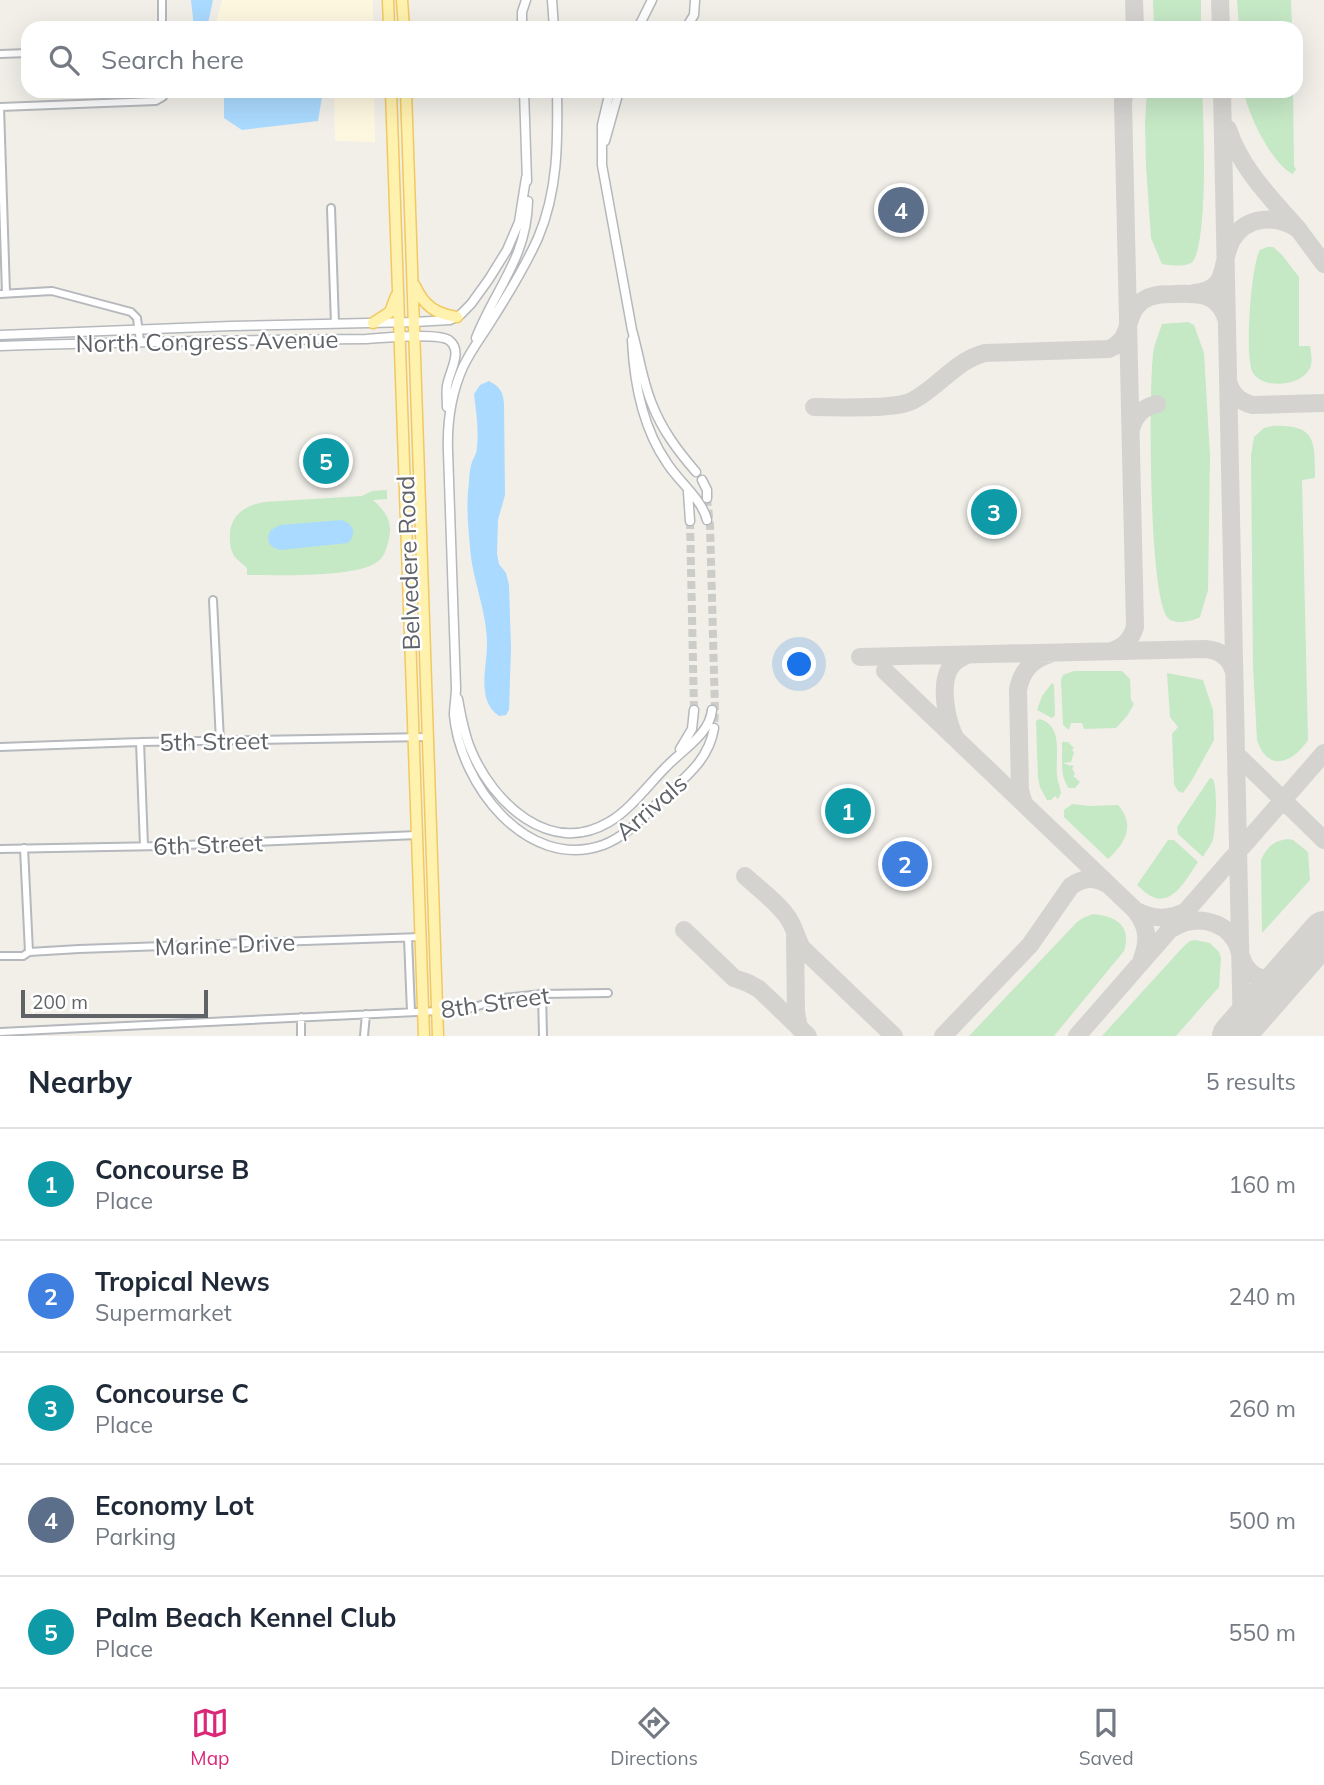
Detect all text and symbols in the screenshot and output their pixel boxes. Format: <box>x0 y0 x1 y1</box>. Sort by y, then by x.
search box <box>21 21 1303 98</box>
icon: search <box>45 41 83 79</box>
text: Search here <box>101 43 244 76</box>
pin: 4 <box>878 184 924 236</box>
street label: North Congress Avenue <box>75 324 339 358</box>
pin: 5 <box>303 435 349 487</box>
street label: Belvedere Road <box>390 475 426 651</box>
pin: 3 <box>971 486 1017 538</box>
your location <box>782 647 816 681</box>
street label: 5th Street <box>159 725 269 757</box>
street label: Arrivals <box>609 768 693 846</box>
pin: 1 <box>825 785 871 837</box>
street label: 6th Street <box>153 827 263 861</box>
pin: 2 <box>882 838 928 890</box>
street label: Marine Drive <box>154 927 296 961</box>
street label: 8th Street <box>439 980 551 1024</box>
scale bar <box>21 987 208 1019</box>
text: 200 m <box>32 990 88 1014</box>
text: Nearby <box>28 1063 132 1101</box>
text: 5 results <box>1206 1067 1296 1096</box>
text: Concourse B <box>95 1153 249 1186</box>
text: 1 <box>44 1170 58 1199</box>
text: 160 m <box>1228 1170 1296 1199</box>
text: Place <box>95 1186 153 1215</box>
text: Tropical News <box>95 1265 270 1298</box>
text: 2 <box>44 1282 58 1311</box>
text: 240 m <box>1228 1282 1296 1311</box>
text: Supermarket <box>95 1298 232 1327</box>
text: Concourse C <box>95 1377 249 1410</box>
text: 3 <box>44 1394 58 1423</box>
text: 260 m <box>1228 1394 1296 1423</box>
text: Place <box>95 1410 153 1439</box>
text: Economy Lot <box>95 1489 254 1522</box>
text: 4 <box>44 1506 58 1535</box>
text: 500 m <box>1228 1506 1296 1535</box>
text: Parking <box>95 1522 176 1551</box>
text: Palm Beach Kennel Club <box>95 1601 396 1634</box>
text: 5 <box>44 1618 58 1647</box>
text: 550 m <box>1228 1618 1296 1647</box>
text: Place <box>95 1634 153 1663</box>
tab: Map <box>190 1704 229 1770</box>
tab: Directions <box>610 1704 698 1770</box>
tab: Saved <box>1079 1704 1134 1770</box>

